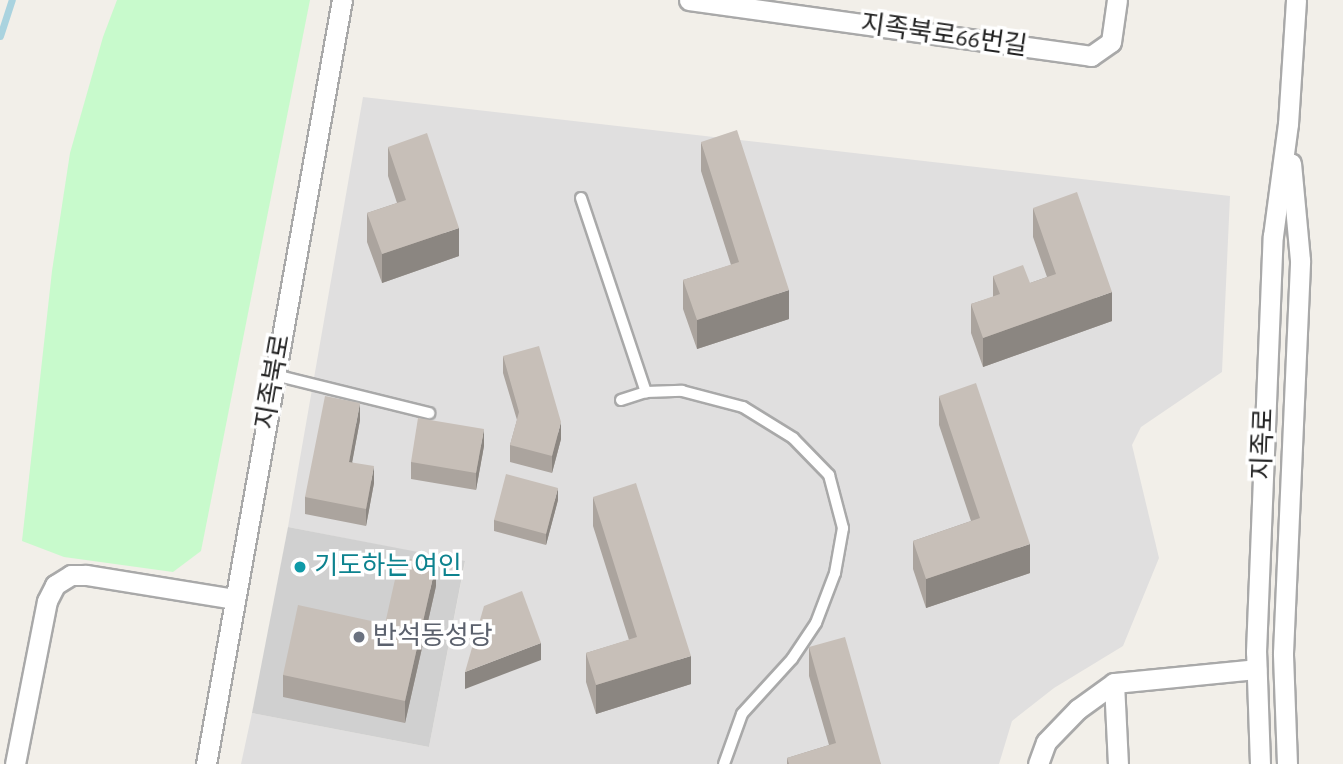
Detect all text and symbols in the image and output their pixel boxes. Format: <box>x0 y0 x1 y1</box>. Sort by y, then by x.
street label: 지족북로66번길 <box>859 9 1029 63</box>
street label: 지족북로 <box>250 332 298 432</box>
street label: 지족로 <box>1247 408 1281 480</box>
place label: 기도하는 여인 <box>314 551 462 583</box>
marker: 기도하는 여인 <box>292 559 308 575</box>
place label: 반석동성당 <box>373 621 493 653</box>
marker: 반석동성당 <box>351 629 367 645</box>

